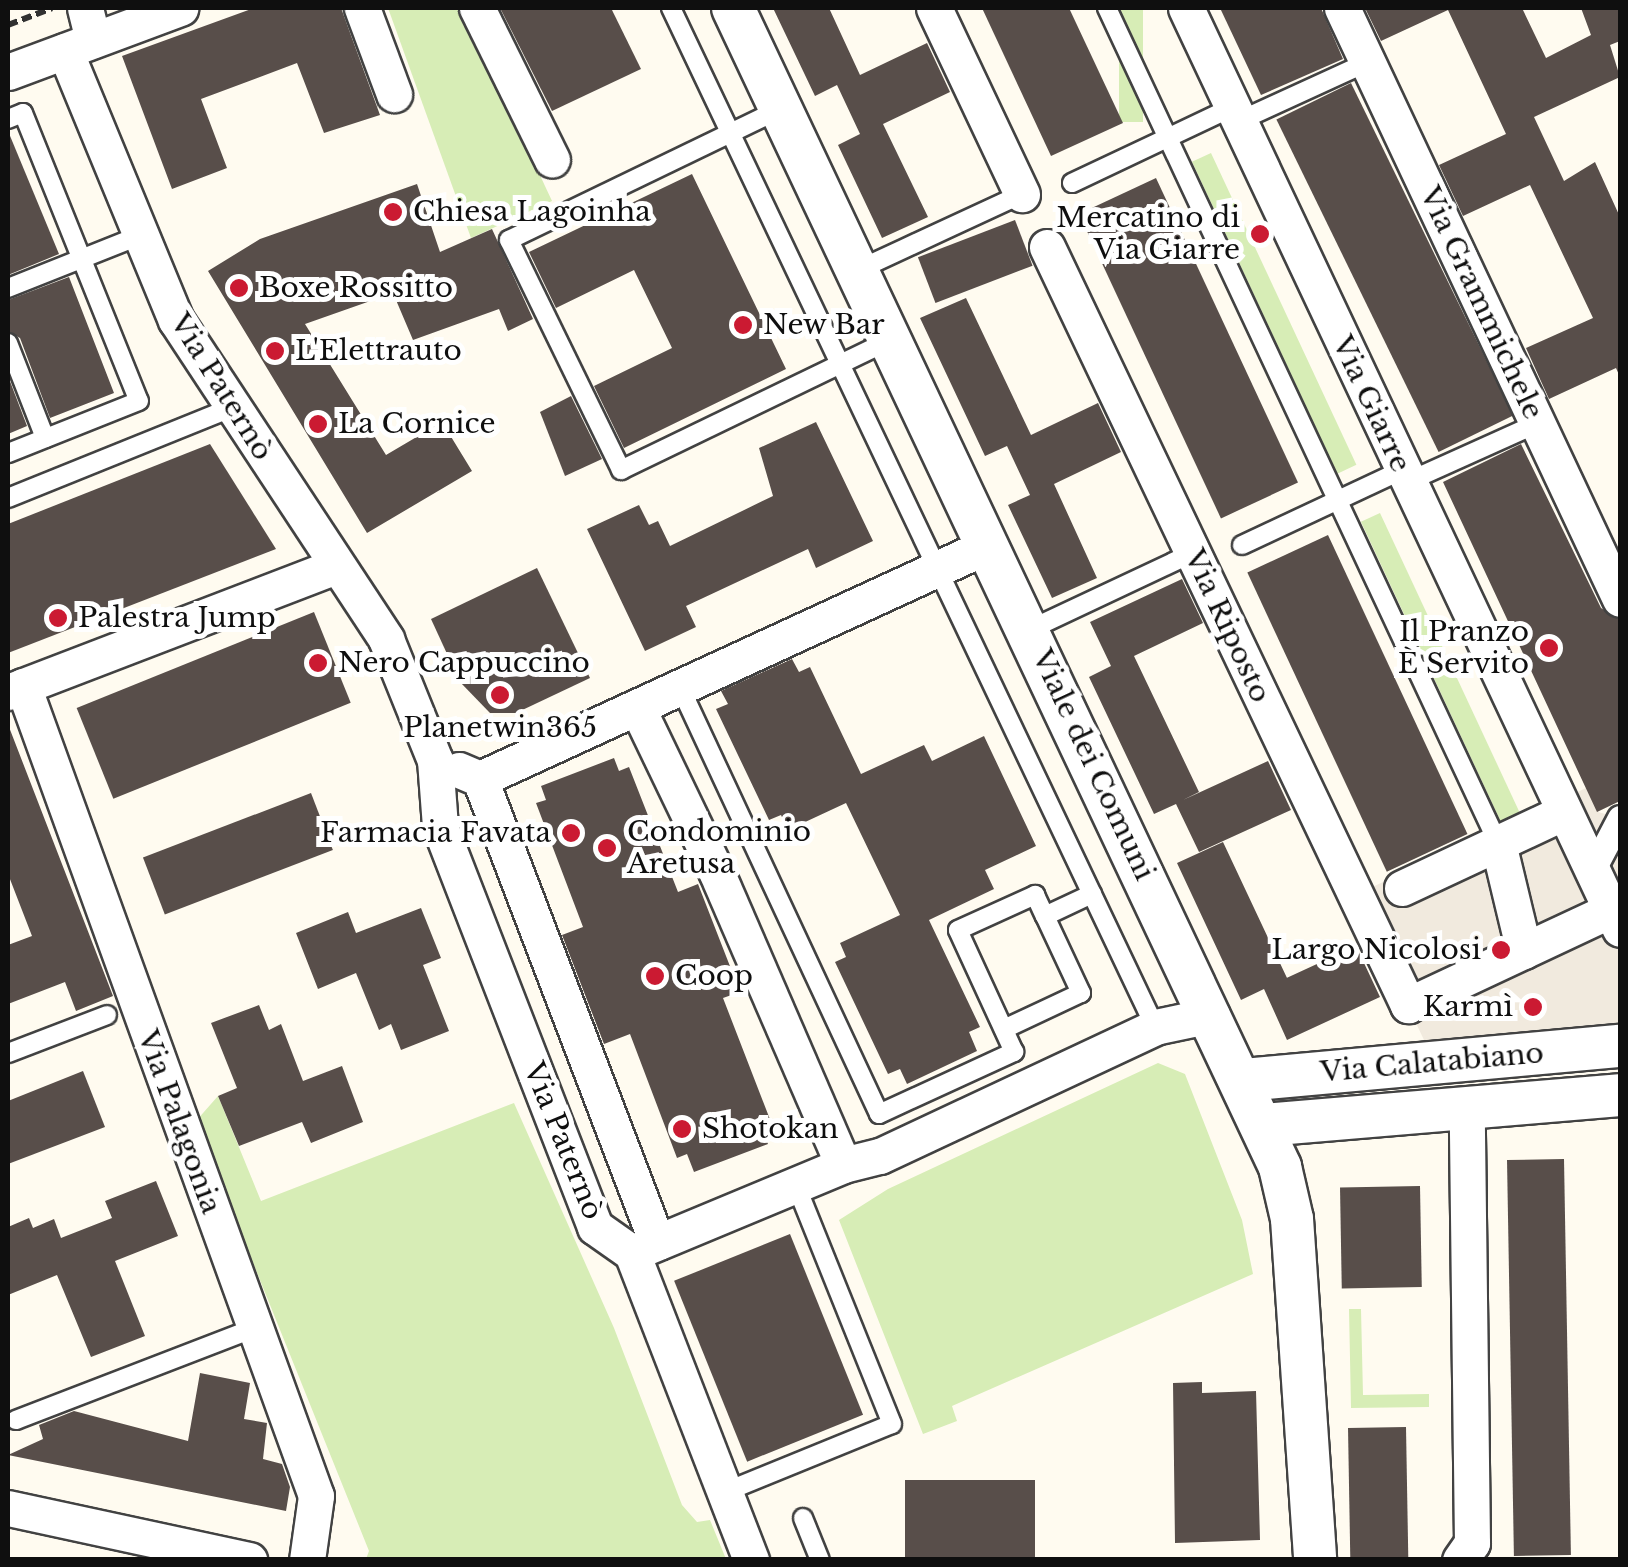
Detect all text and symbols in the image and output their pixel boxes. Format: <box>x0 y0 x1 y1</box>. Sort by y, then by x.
street label: Via Grammichele <box>1412 181 1550 425</box>
place label: Chiesa Lagoinha <box>413 195 651 229</box>
marker: Chiesa Lagoinha <box>382 201 404 223</box>
place label: Mercatino di Via Giarre <box>1056 201 1240 267</box>
marker: Mercatino di Via Giarre <box>1249 223 1271 245</box>
place label: Boxe Rossitto <box>259 271 453 305</box>
marker: Boxe Rossitto <box>228 277 250 299</box>
street label: Via Paternò <box>163 307 279 467</box>
place label: New Bar <box>763 308 885 342</box>
marker: New Bar <box>732 314 754 336</box>
street label: Via Giarre <box>1325 330 1417 478</box>
place label: L'Elettrauto <box>295 334 462 368</box>
marker: L'Elettrauto <box>264 340 286 362</box>
place label: La Cornice <box>338 407 496 441</box>
marker: La Cornice <box>307 413 329 435</box>
street label: Via Riposto <box>1177 544 1277 708</box>
place label: Palestra Jump <box>78 601 276 635</box>
marker: Palestra Jump <box>47 607 69 629</box>
place label: Il Pranzo È Servito <box>1398 615 1529 681</box>
marker: Il Pranzo È Servito <box>1538 637 1560 659</box>
street label: Viale dei Comuni <box>1025 644 1161 886</box>
place label: Nero Cappuccino <box>338 646 590 680</box>
marker: Nero Cappuccino <box>307 652 329 674</box>
marker: Planetwin365 <box>489 684 511 706</box>
place label: Planetwin365 <box>403 711 597 745</box>
place label: Condominio Aretusa <box>627 815 811 881</box>
place label: Farmacia Favata <box>320 816 551 850</box>
marker: Farmacia Favata <box>560 822 582 844</box>
marker: Condominio Aretusa <box>596 837 618 859</box>
place label: Largo Nicolosi <box>1271 933 1481 967</box>
marker: Largo Nicolosi <box>1490 939 1512 961</box>
place label: Coop <box>675 959 753 993</box>
marker: Coop <box>644 965 666 987</box>
place label: Karmì <box>1423 990 1513 1024</box>
marker: Karmì <box>1522 996 1544 1018</box>
street label: Via Palagonia <box>130 1026 228 1218</box>
street label: Via Calatabiano <box>1319 1036 1545 1090</box>
street label: Via Paternò <box>516 1057 610 1225</box>
place label: Shotokan <box>702 1112 839 1146</box>
marker: Shotokan <box>671 1118 693 1140</box>

